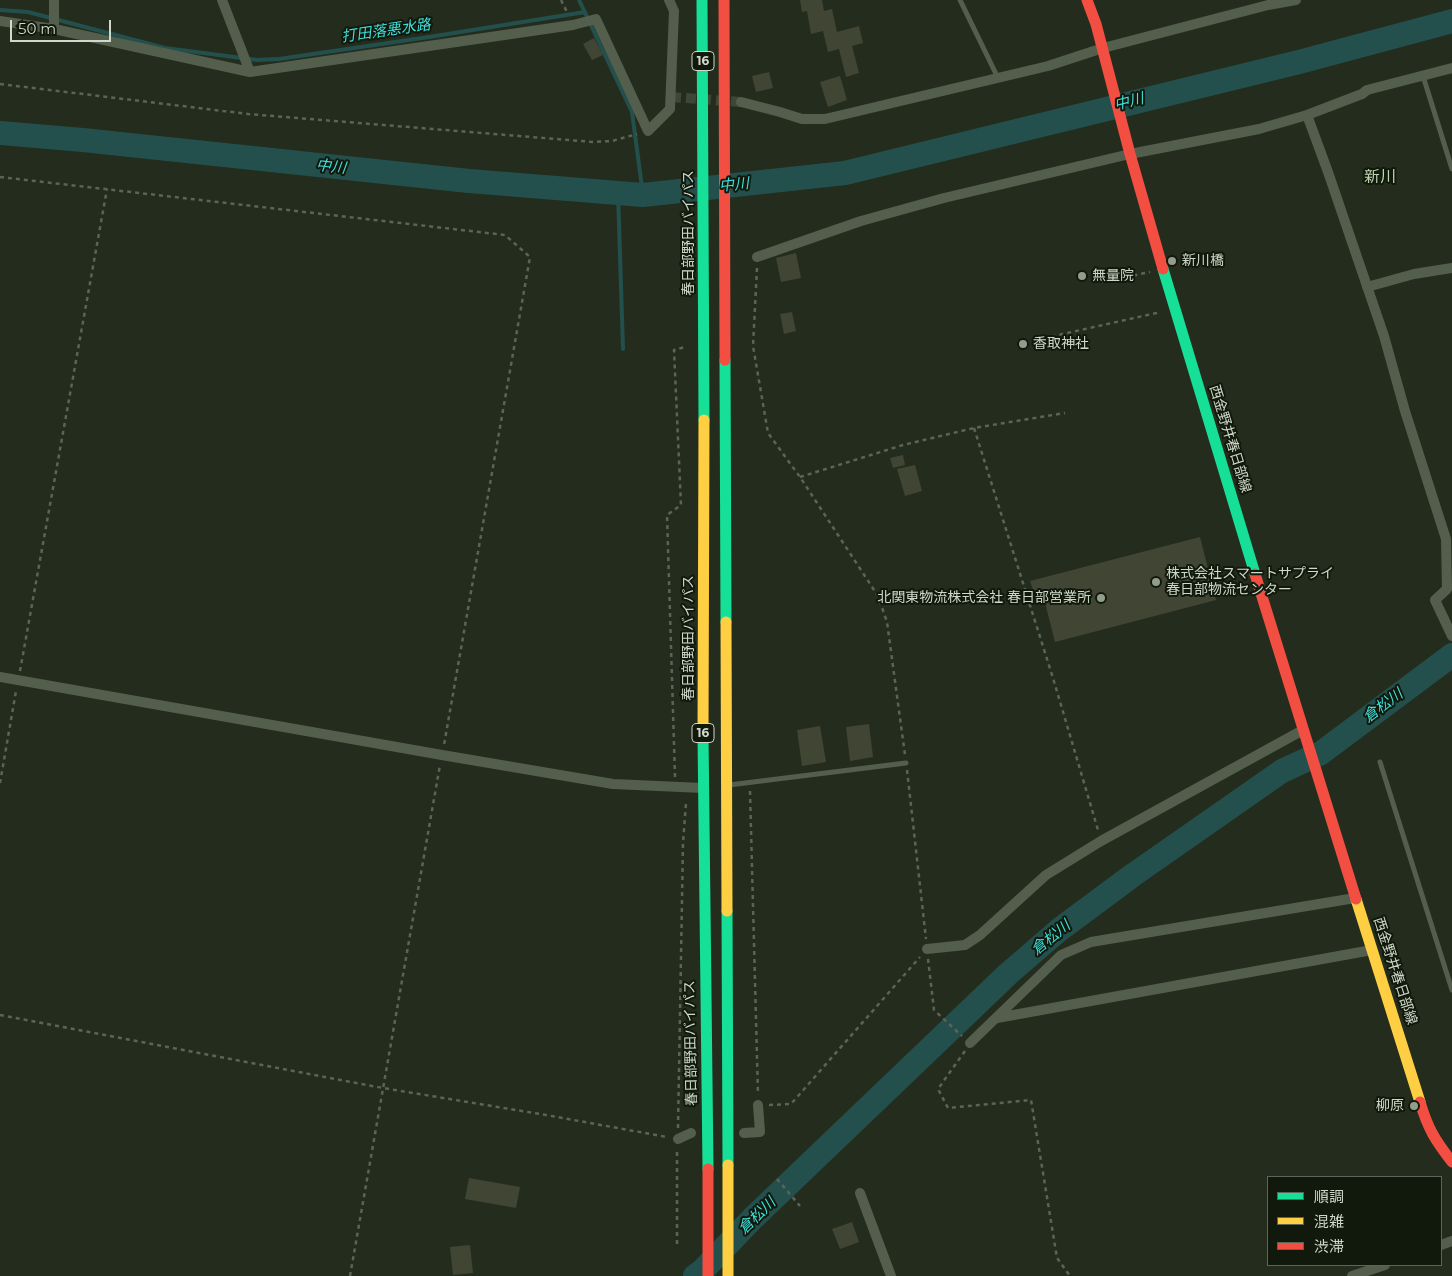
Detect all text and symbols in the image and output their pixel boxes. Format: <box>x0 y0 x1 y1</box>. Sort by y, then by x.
scale bar <box>12 10 114 42</box>
water label: 打田落悪水路 <box>340 16 432 46</box>
text: 50 m <box>18 19 56 38</box>
road number: 16 <box>692 51 714 70</box>
water label: 中川 <box>1112 90 1146 114</box>
water label: 中川 <box>315 156 347 178</box>
district label: 新川 <box>1364 167 1396 187</box>
street label: 春日部野田バイパス <box>681 170 697 296</box>
water label: 中川 <box>718 174 750 196</box>
place label: 新川橋 <box>1182 253 1224 269</box>
marker: 新川橋 <box>1166 255 1178 267</box>
place label: 無量院 <box>1092 268 1134 284</box>
marker: 無量院 <box>1076 270 1088 282</box>
place label: 香取神社 <box>1033 336 1089 352</box>
marker: 香取神社 <box>1017 338 1029 350</box>
street label: 西金野井春日部線 <box>1206 383 1254 495</box>
place label: 株式会社スマートサプライ 春日部物流センター <box>1166 566 1334 598</box>
street label: 春日部野田バイパス <box>681 575 697 701</box>
marker: 株式会社スマートサプライ 春日部物流センター <box>1150 576 1162 588</box>
place label: 北関東物流株式会社 春日部営業所 <box>877 590 1091 606</box>
marker: 北関東物流株式会社 春日部営業所 <box>1095 592 1107 604</box>
water label: 倉松川 <box>1360 685 1406 727</box>
road number: 16 <box>692 724 714 742</box>
street label: 西金野井春日部線 <box>1370 915 1420 1027</box>
water label: 倉松川 <box>1028 917 1074 959</box>
street label: 春日部野田バイパス <box>682 980 700 1106</box>
place label: 柳原 <box>1376 1098 1404 1114</box>
marker: 柳原 <box>1408 1100 1420 1112</box>
legend <box>1267 1176 1442 1266</box>
text: 順調 <box>1314 1187 1344 1206</box>
water label: 倉松川 <box>735 1194 779 1238</box>
text: 混雑 <box>1314 1212 1344 1231</box>
text: 渋滞 <box>1314 1237 1344 1256</box>

